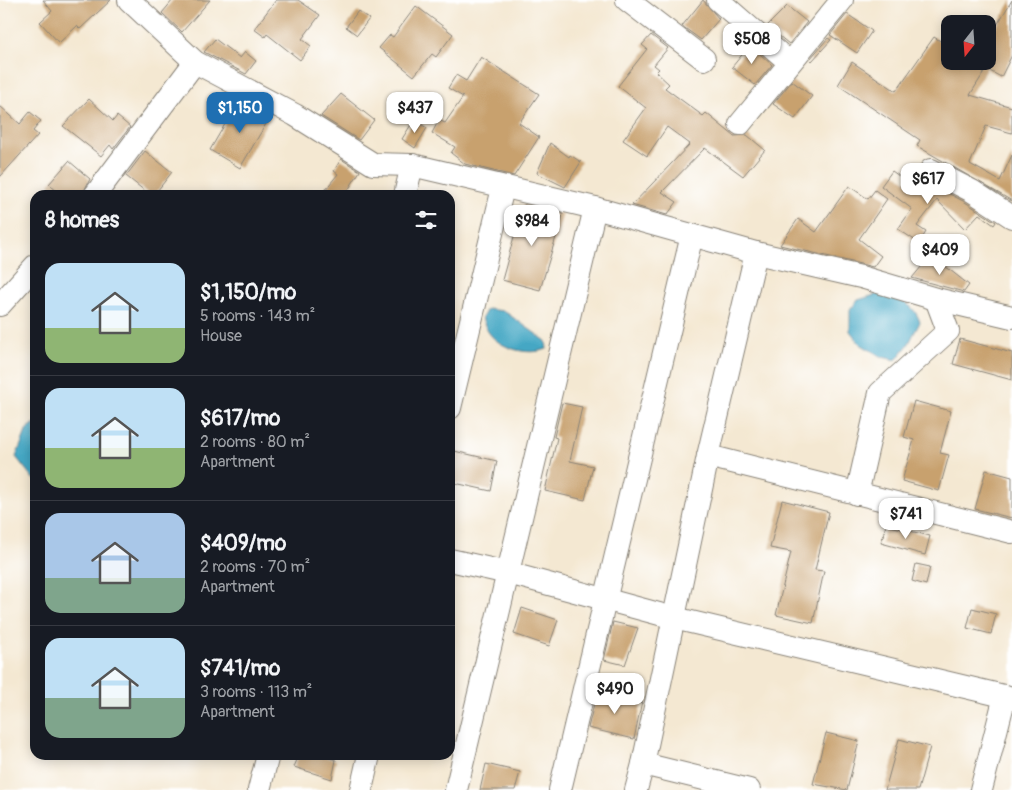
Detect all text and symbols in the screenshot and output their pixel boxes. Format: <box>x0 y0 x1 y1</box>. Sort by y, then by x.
north arrow <box>941 15 996 70</box>
map controls <box>941 15 996 70</box>
pin: $508 <box>722 22 782 65</box>
text: $508 <box>734 29 770 49</box>
pin: $1,150 <box>199 92 281 134</box>
pin: $437 <box>385 92 445 134</box>
text: $1,150 <box>218 98 262 118</box>
text: $437 <box>397 98 433 118</box>
pin: $617 <box>898 162 958 205</box>
text: $617 <box>912 169 944 189</box>
pin: $984 <box>502 204 562 247</box>
icon: filters <box>412 206 440 234</box>
text: 8 homes <box>45 207 119 234</box>
text: $984 <box>515 211 549 231</box>
pin: $409 <box>910 234 970 276</box>
text: $409 <box>921 240 959 260</box>
text: $1,150/mo <box>200 279 296 306</box>
icon: home <box>85 283 145 343</box>
text: 5 rooms · 143 m² <box>200 306 315 326</box>
text: House <box>200 326 242 346</box>
text: $617/mo <box>200 405 280 432</box>
icon: home <box>85 408 145 468</box>
text: 2 rooms · 80 m² <box>200 432 310 452</box>
text: Apartment <box>200 452 275 472</box>
pin: $741 <box>876 498 936 540</box>
text: $741 <box>890 504 922 524</box>
text: $409/mo <box>200 530 286 557</box>
icon: home <box>85 533 145 593</box>
text: 2 rooms · 70 m² <box>200 557 310 577</box>
text: Apartment <box>200 577 275 597</box>
text: $741/mo <box>200 655 280 682</box>
icon: home <box>85 658 145 718</box>
pin: $490 <box>585 672 645 715</box>
text: $490 <box>596 679 634 699</box>
text: 3 rooms · 113 m² <box>200 682 312 702</box>
text: Apartment <box>200 702 275 722</box>

